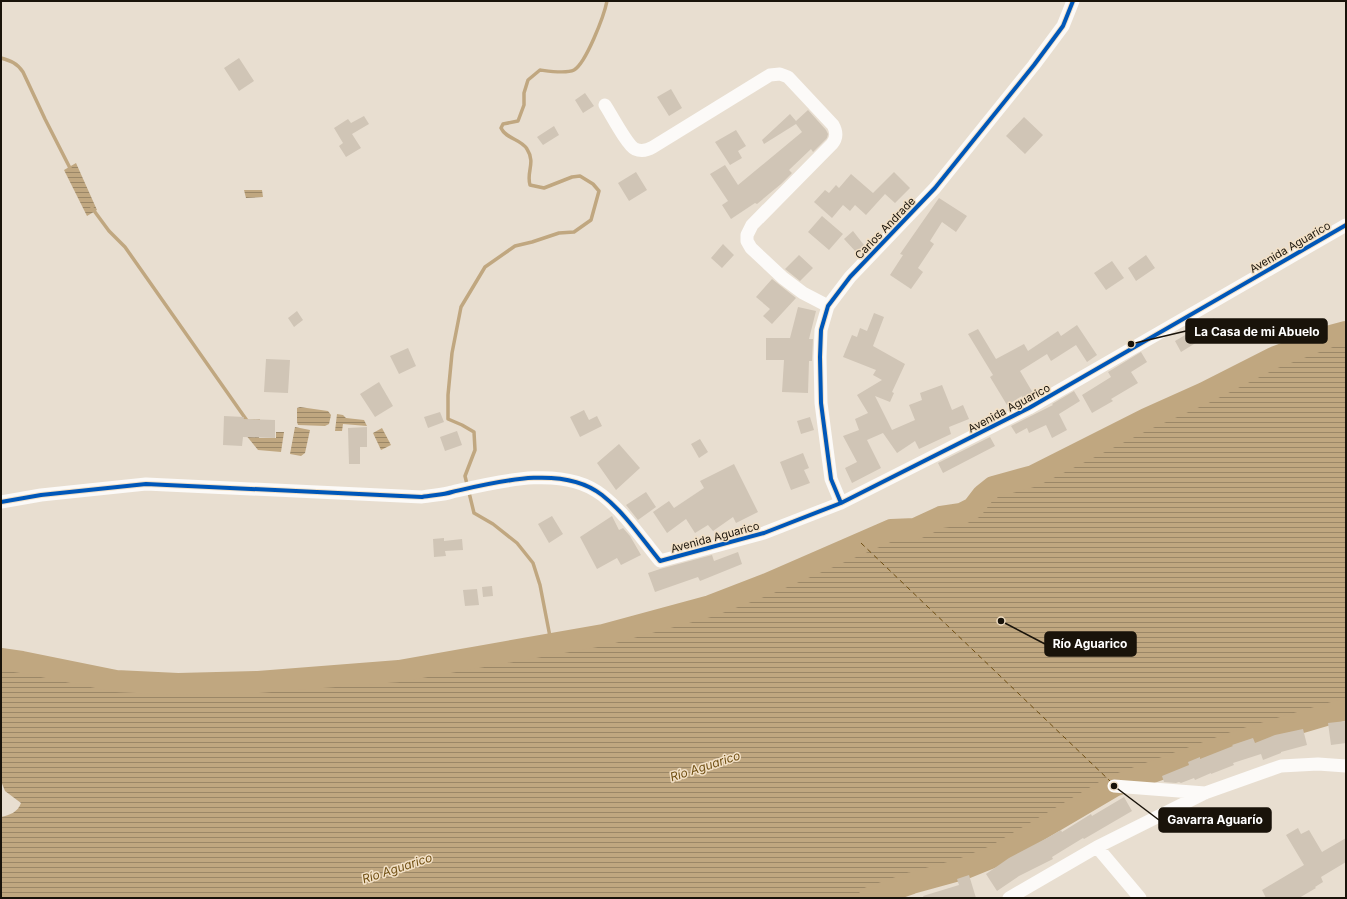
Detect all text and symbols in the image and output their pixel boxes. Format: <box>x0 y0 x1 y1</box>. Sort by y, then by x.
street label: Carlos Andrade <box>852 194 918 262</box>
street label: Avenida Aguarico <box>1247 218 1333 276</box>
callout: La Casa de mi Abuelo <box>1186 319 1327 343</box>
text: La Casa de mi Abuelo <box>1194 324 1320 339</box>
street label: Avenida Aguarico <box>965 380 1053 436</box>
street label: Avenida Aguarico <box>669 518 761 556</box>
callout: Río Aguarico <box>1045 632 1136 656</box>
text: Río Aguarico <box>1053 636 1127 651</box>
water label: Río Aguarico <box>668 748 742 784</box>
callout: Gavarra Aguarío <box>1159 808 1271 832</box>
text: Gavarra Aguarío <box>1167 812 1263 827</box>
water label: Río Aguarico <box>360 850 434 886</box>

